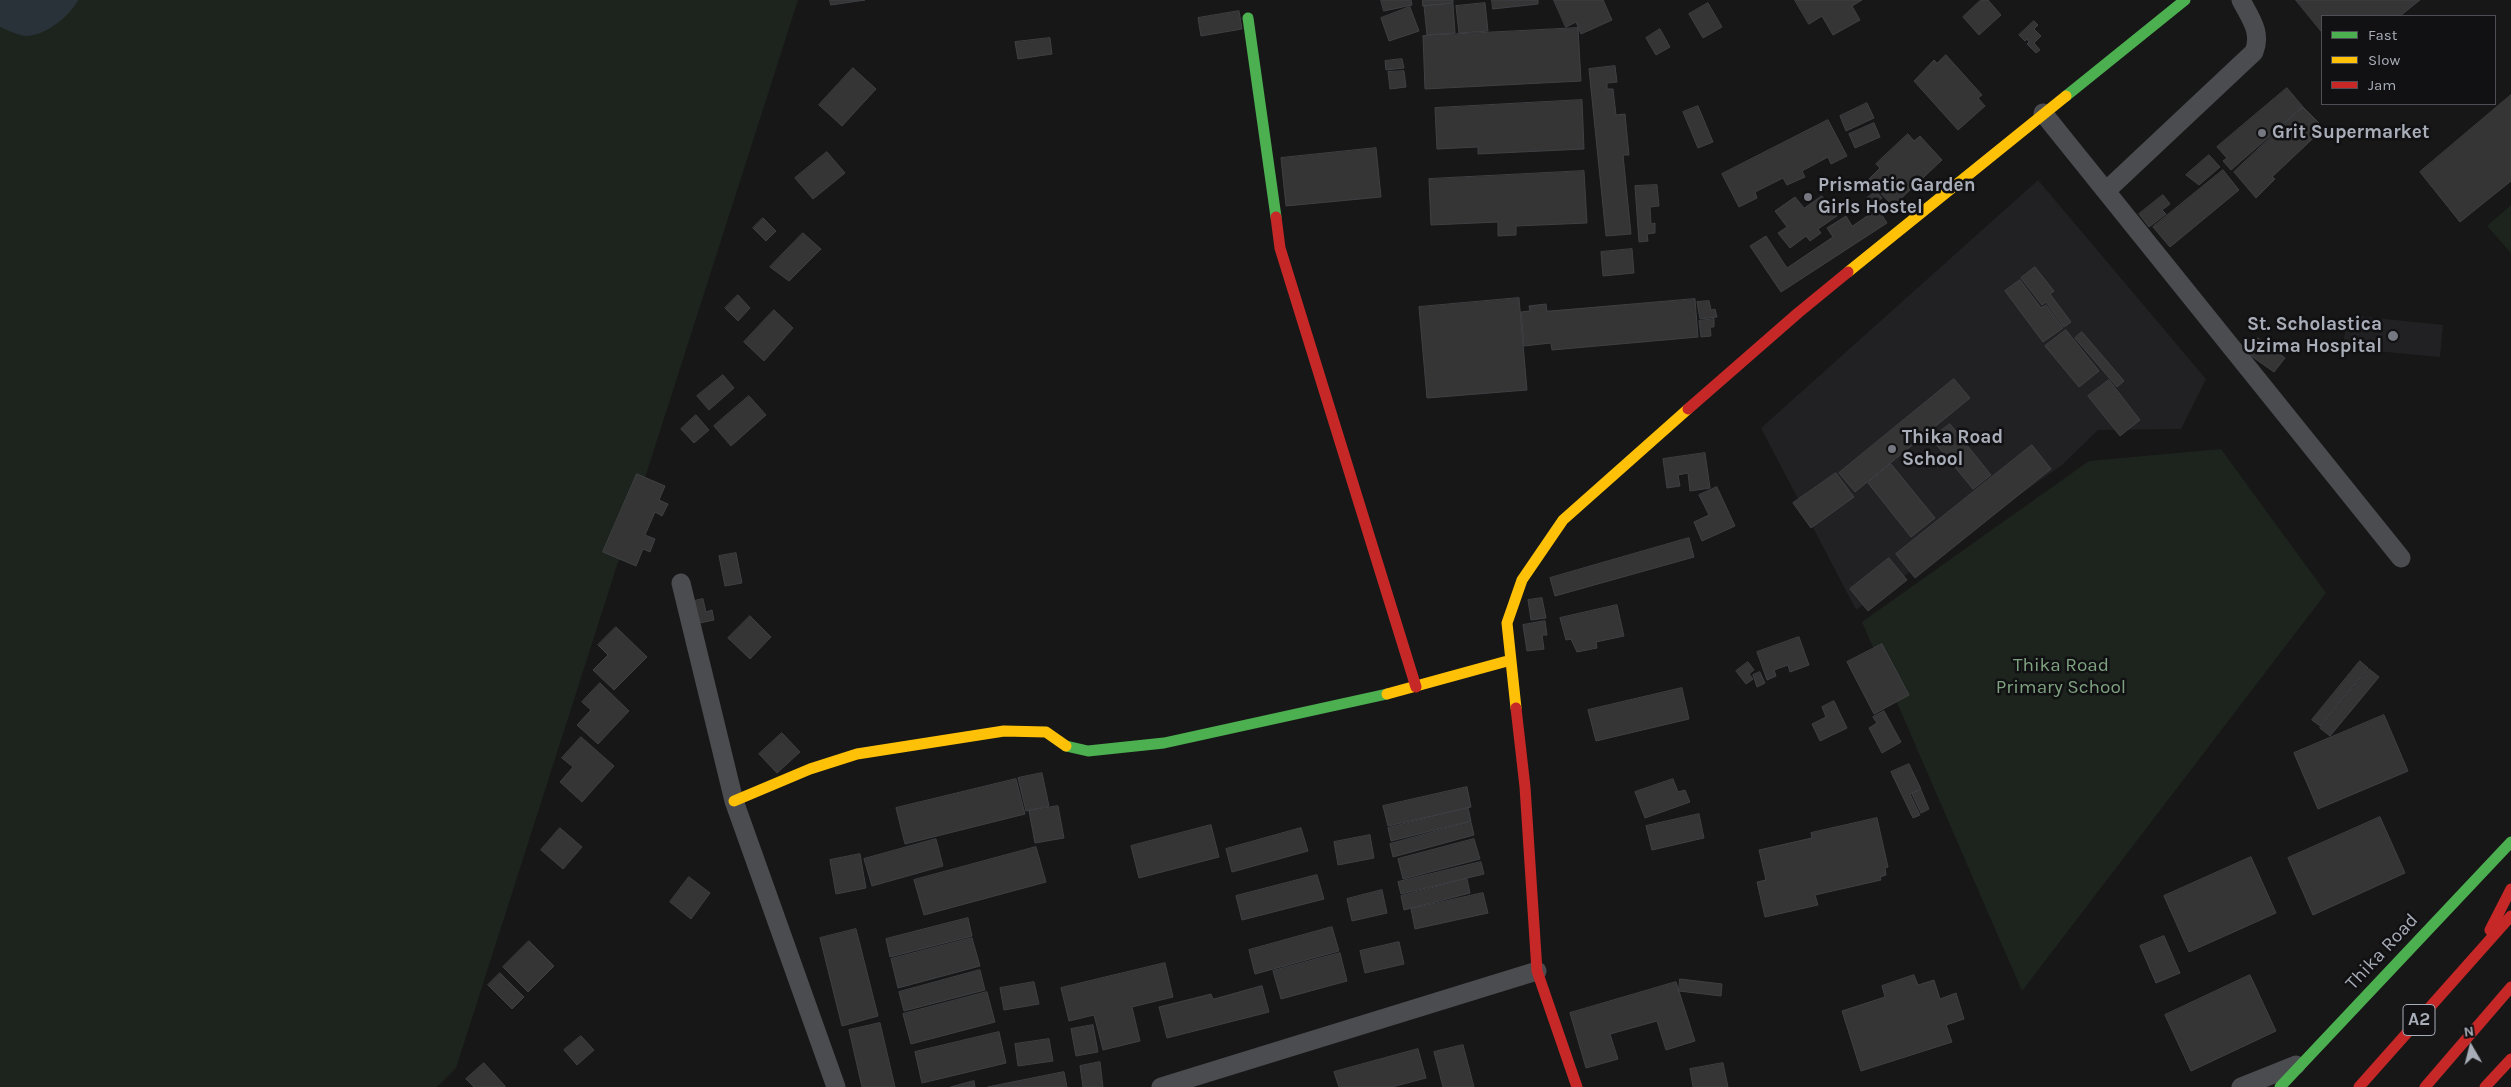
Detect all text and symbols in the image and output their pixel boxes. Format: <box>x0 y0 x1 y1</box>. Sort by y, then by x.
legend <box>2321 15 2496 105</box>
text: Fast <box>2368 26 2397 44</box>
text: Slow <box>2368 51 2400 69</box>
text: Jam <box>2368 76 2396 94</box>
place label: Grit Supermarket <box>2272 122 2429 144</box>
marker: Grit Supermarket <box>2256 127 2268 139</box>
place label: Prismatic Garden Girls Hostel <box>1818 175 1975 219</box>
marker: Prismatic Garden Girls Hostel <box>1802 191 1814 203</box>
place label: St. Scholastica Uzima Hospital <box>2243 314 2382 358</box>
marker: St. Scholastica Uzima Hospital <box>2386 329 2400 343</box>
place label: Thika Road School <box>1902 427 2003 471</box>
marker: Thika Road School <box>1886 443 1898 455</box>
park label: Thika Road Primary School <box>1996 655 2126 699</box>
street label: Thika Road <box>2341 909 2423 995</box>
road number: A2 <box>2403 1004 2435 1036</box>
north arrow <box>2446 1022 2496 1072</box>
text: N <box>2463 1023 2475 1041</box>

